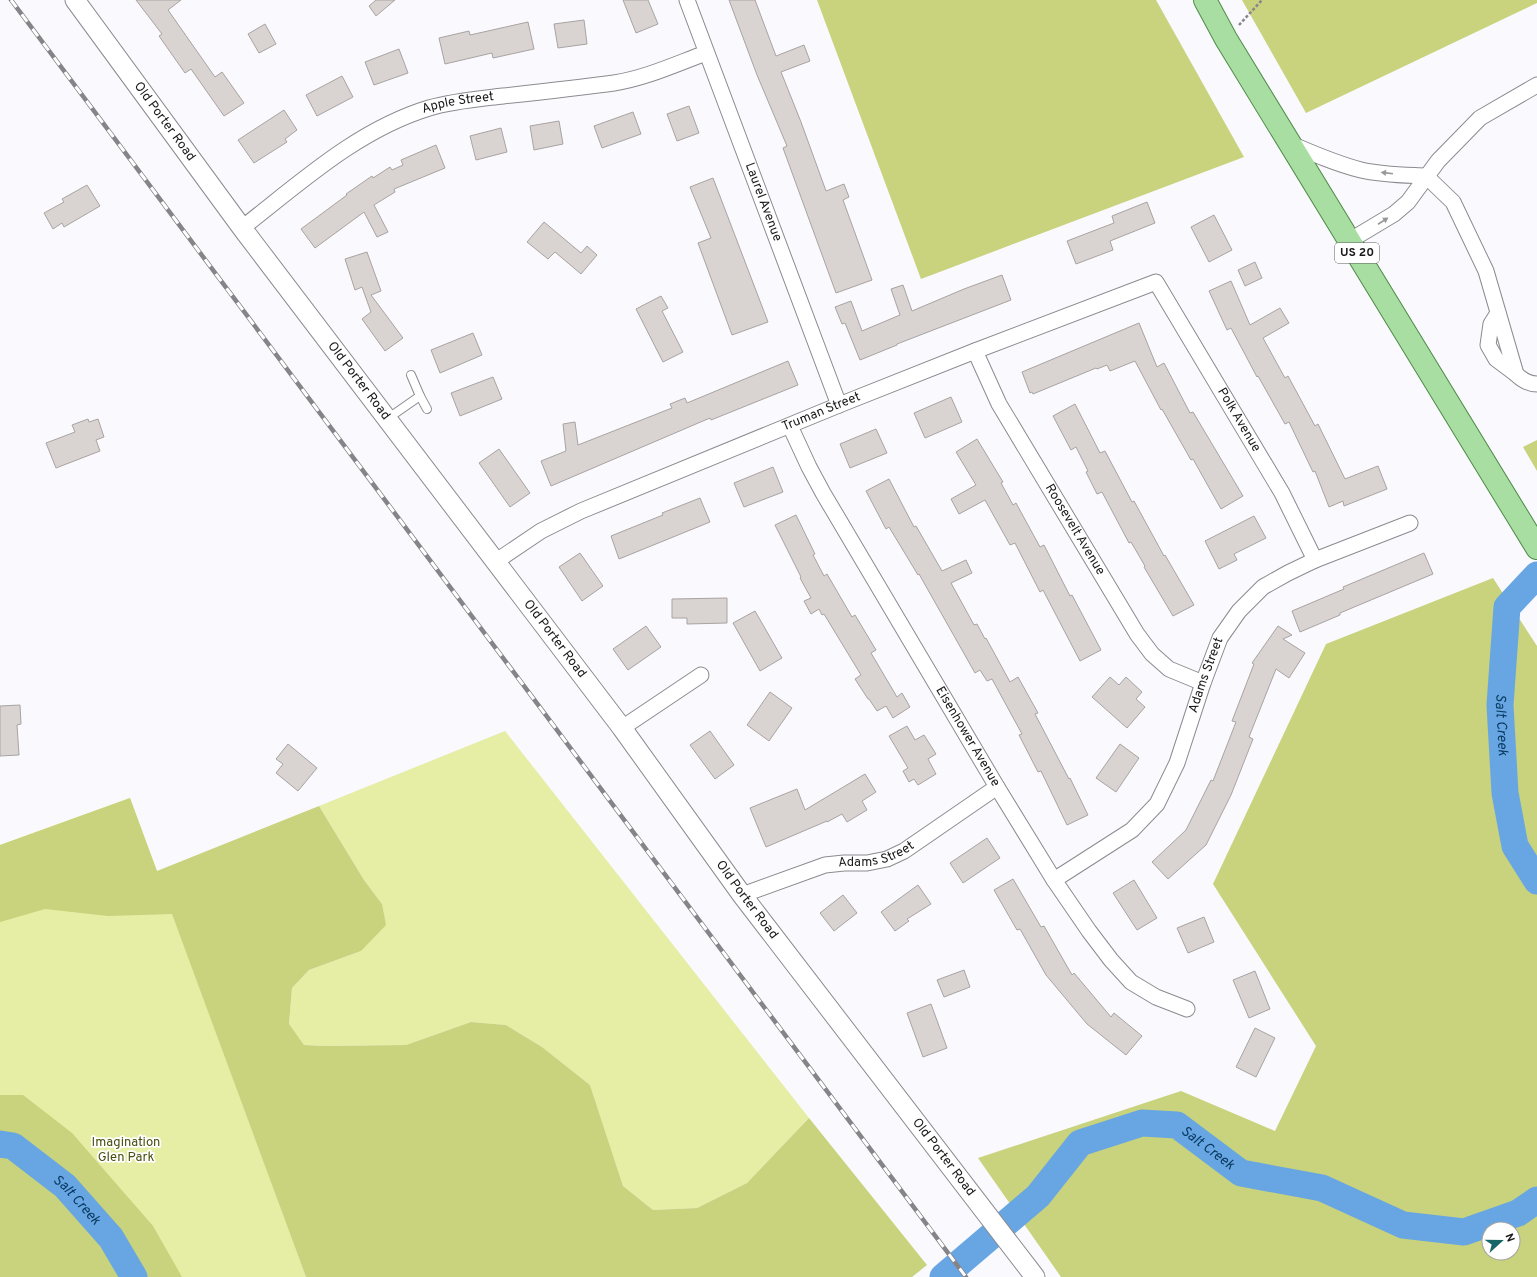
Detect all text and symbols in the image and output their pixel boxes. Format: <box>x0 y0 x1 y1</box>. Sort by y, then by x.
street label: Old Porter Road <box>130 79 198 165</box>
street label: Apple Street <box>420 89 495 118</box>
street label: Laurel Avenue <box>741 161 785 244</box>
one-way arrow <box>1381 170 1393 176</box>
one-way arrow <box>1377 217 1389 224</box>
road number: US 20 <box>1335 243 1379 263</box>
street label: Old Porter Road <box>324 339 393 423</box>
street label: Polk Avenue <box>1213 385 1264 455</box>
street label: Truman Street <box>780 389 863 435</box>
street label: Roosevelt Avenue <box>1041 481 1108 578</box>
street label: Old Porter Road <box>520 597 589 681</box>
street label: Adams Street <box>1186 635 1228 715</box>
street label: Eisenhower Avenue <box>931 684 1003 790</box>
water label: Salt Creek <box>1491 693 1511 757</box>
street label: Adams Street <box>837 838 918 872</box>
street label: Old Porter Road <box>712 858 781 943</box>
street label: Old Porter Road <box>908 1115 978 1200</box>
water label: Salt Creek <box>1178 1123 1238 1174</box>
park label: Imagination Glen Park <box>92 1135 160 1166</box>
water label: Salt Creek <box>50 1171 105 1229</box>
north arrow <box>1481 1221 1521 1261</box>
text: N <box>1501 1232 1517 1244</box>

